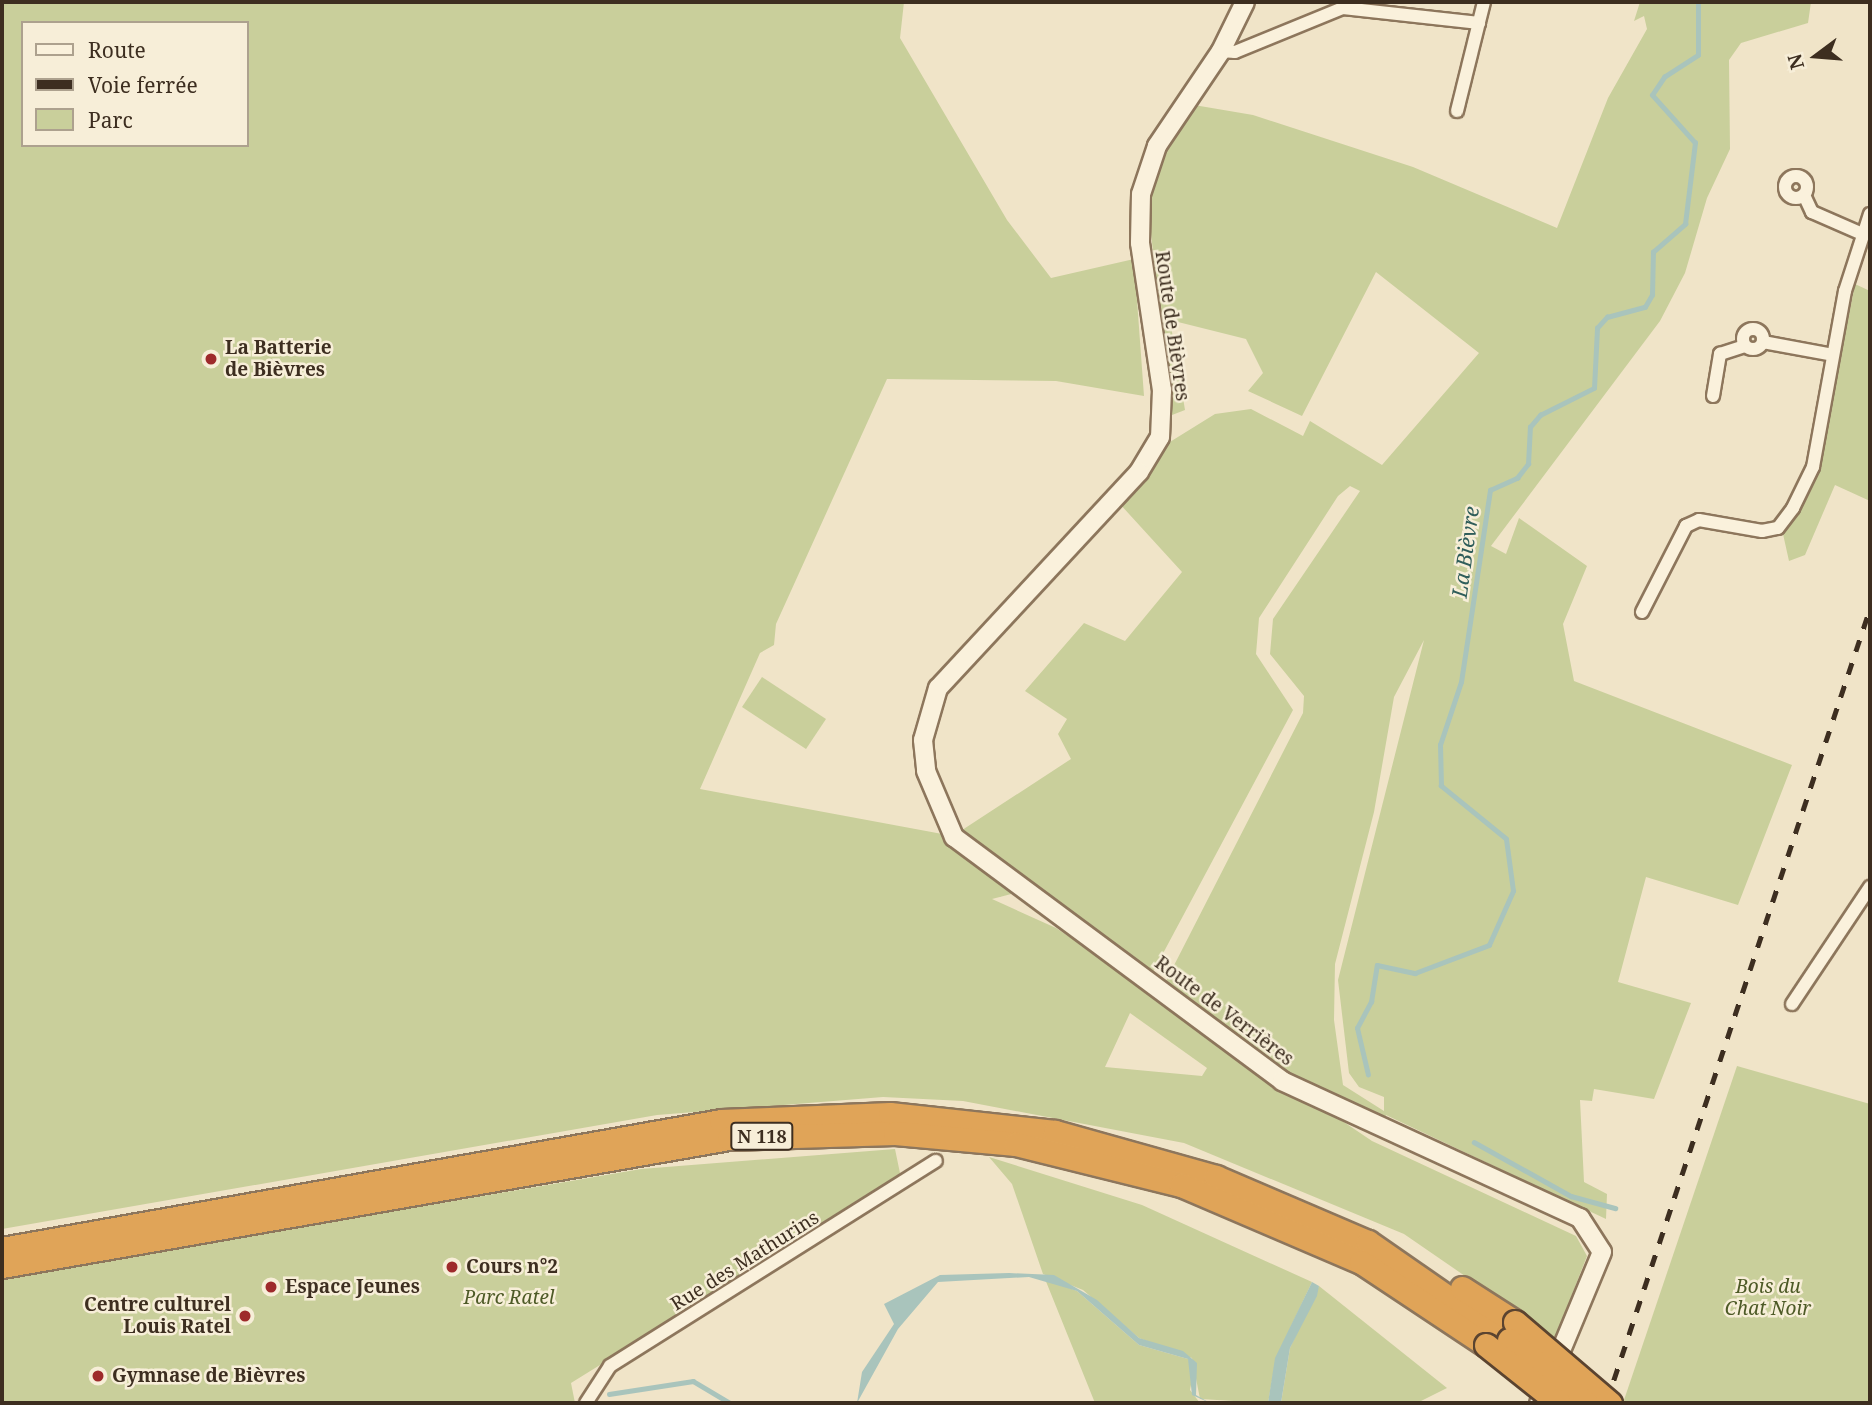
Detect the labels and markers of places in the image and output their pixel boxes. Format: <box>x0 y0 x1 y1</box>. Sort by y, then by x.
place label: La Batterie de Bièvres <box>225 337 332 381</box>
marker: La Batterie de Bièvres <box>203 351 219 367</box>
place label: Cours n°2 <box>466 1256 558 1278</box>
marker: Cours n°2 <box>444 1259 460 1275</box>
place label: Espace Jeunes <box>285 1276 420 1298</box>
marker: Espace Jeunes <box>263 1279 279 1295</box>
place label: Centre culturel Louis Ratel <box>84 1294 231 1338</box>
marker: Centre culturel Louis Ratel <box>237 1308 253 1324</box>
place label: Gymnase de Bièvres <box>112 1365 305 1387</box>
marker: Gymnase de Bièvres <box>90 1368 106 1384</box>

